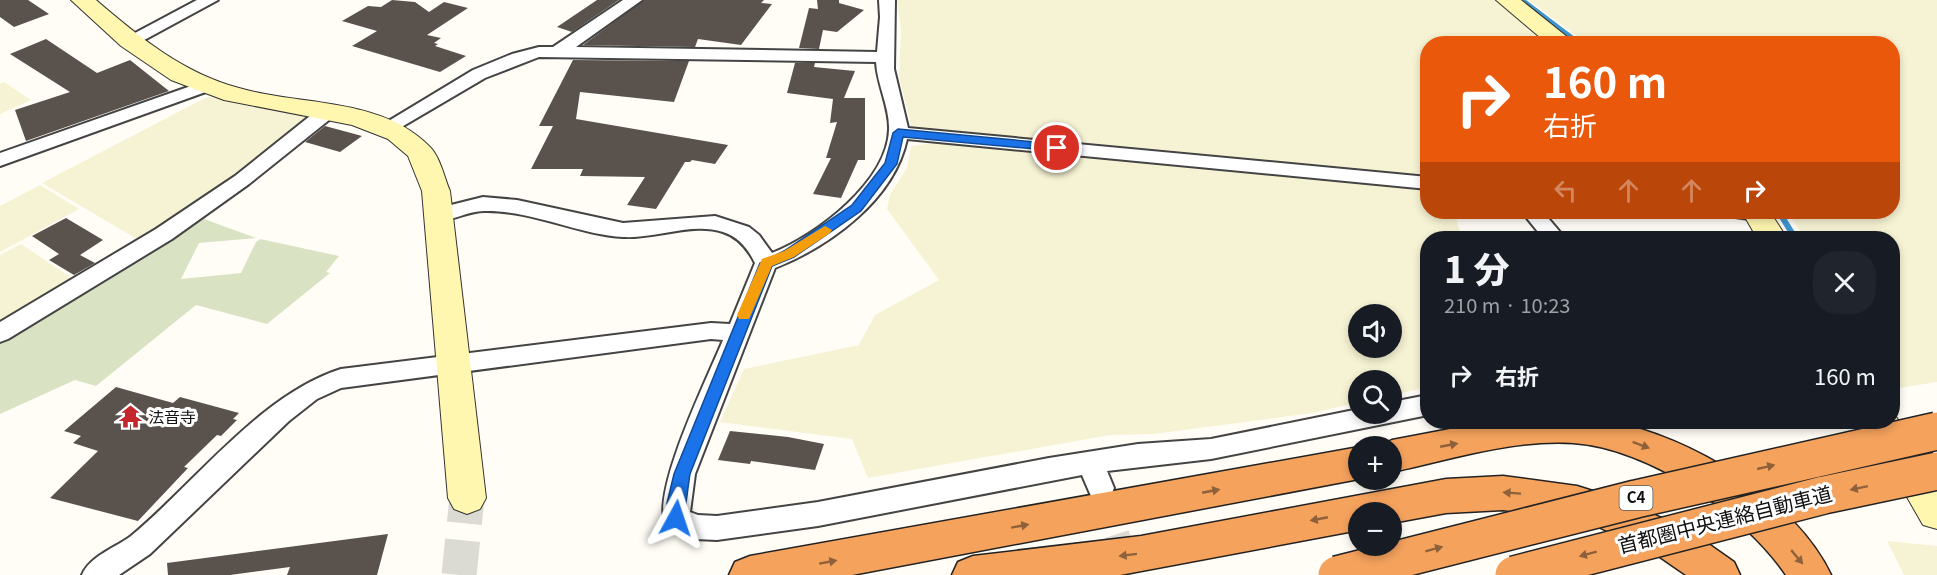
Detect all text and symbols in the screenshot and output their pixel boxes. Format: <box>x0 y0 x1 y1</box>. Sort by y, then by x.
text: 160 m <box>1543 49 1667 110</box>
icon: right <box>1444 60 1522 138</box>
text: 右折 <box>1543 105 1597 144</box>
pin <box>1031 122 1082 173</box>
icon: arrive <box>1040 131 1073 164</box>
icon: left <box>1549 174 1582 207</box>
icon: ahead <box>1612 174 1645 207</box>
icon: ahead <box>1675 174 1708 207</box>
icon: right <box>1738 174 1771 207</box>
text: 1 分 <box>1444 241 1510 293</box>
button: close <box>1813 251 1876 314</box>
text: 210 m · 10:23 <box>1444 290 1570 319</box>
map controls <box>1348 304 1402 556</box>
button: sound <box>1348 304 1402 358</box>
icon: right <box>1444 359 1477 392</box>
text: 右折 <box>1495 359 1539 391</box>
text: 160 m <box>1814 359 1876 391</box>
button: search <box>1348 370 1402 424</box>
temple icon: 法音寺 <box>117 404 143 430</box>
place label: 法音寺 <box>148 404 196 428</box>
button: + <box>1348 436 1402 490</box>
one-way arrow <box>1440 440 1459 449</box>
one-way arrow <box>1632 441 1650 451</box>
one-way arrow <box>1757 462 1776 471</box>
street label: 首都圏中央連絡自動車道 <box>1614 478 1835 559</box>
one-way arrow <box>1850 483 1869 493</box>
position arrow <box>644 486 708 550</box>
one-way arrow <box>1202 486 1221 495</box>
road number: C4 <box>1620 486 1652 510</box>
one-way arrow <box>1502 489 1521 498</box>
button: − <box>1348 502 1402 556</box>
one-way arrow <box>1310 515 1329 524</box>
one-way arrow <box>1010 522 1029 531</box>
one-way arrow <box>1425 544 1443 554</box>
one-way arrow <box>1790 549 1803 564</box>
one-way arrow <box>1579 550 1598 560</box>
one-way arrow <box>1118 551 1137 560</box>
one-way arrow <box>819 557 838 566</box>

